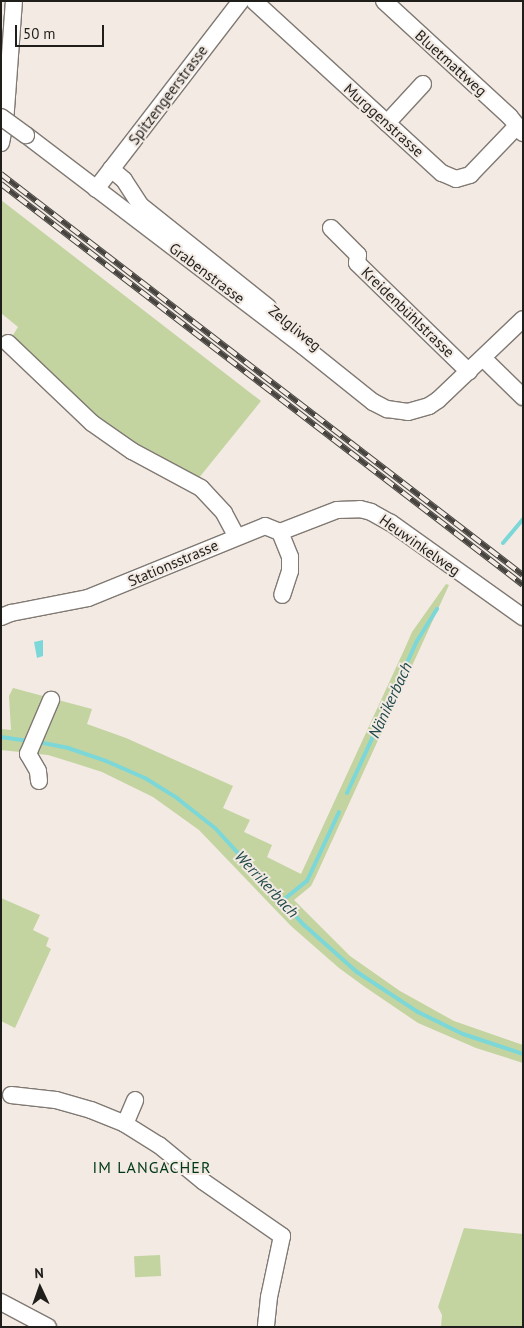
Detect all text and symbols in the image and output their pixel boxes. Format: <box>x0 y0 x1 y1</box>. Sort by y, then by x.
scale bar <box>18 15 106 47</box>
text: 50 m <box>23 24 56 43</box>
street label: Bluetmattweg <box>412 26 490 100</box>
street label: Spitzengeerstrasse <box>125 42 211 148</box>
street label: Murggenstrasse <box>340 79 428 161</box>
street label: Grabenstrasse <box>166 239 248 307</box>
street label: Kreidenbühlstrasse <box>358 263 458 361</box>
street label: Zelgliweg <box>265 301 325 355</box>
street label: Heuwinkelweg <box>376 511 464 579</box>
street label: Stationsstrasse <box>125 536 221 590</box>
water label: Nänikerbach <box>364 659 416 741</box>
water label: Werrikerbach <box>231 846 303 922</box>
district label: IM LANGACHER <box>91 1157 213 1177</box>
north arrow <box>15 1263 65 1313</box>
text: N <box>34 1264 44 1282</box>

